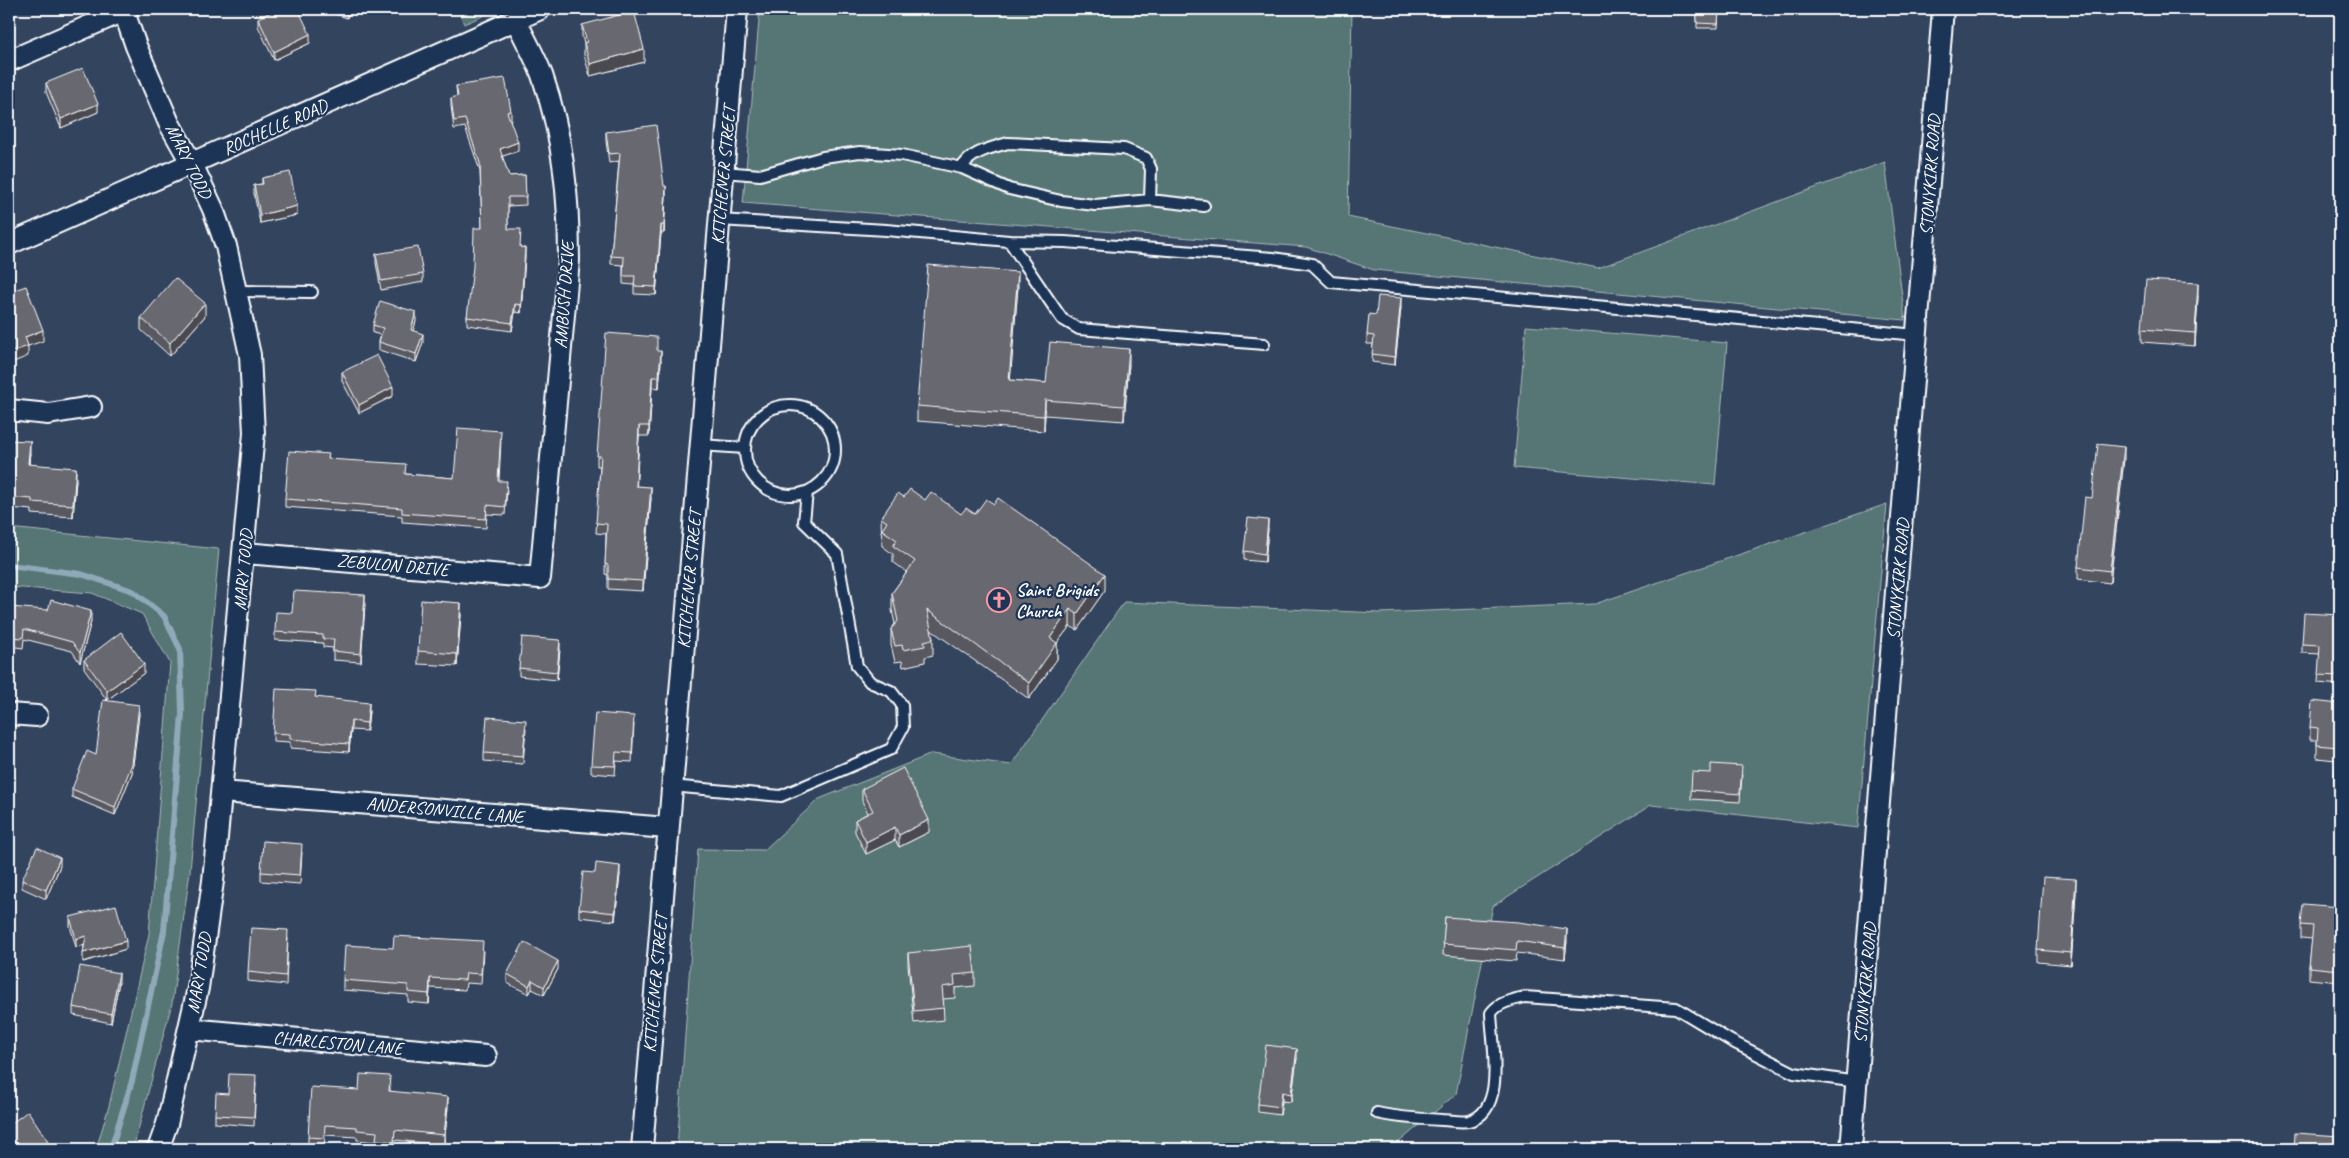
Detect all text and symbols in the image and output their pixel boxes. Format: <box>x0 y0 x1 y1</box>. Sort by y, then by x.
street label: ROCHELLE ROAD <box>219 93 332 160</box>
street label: KITCHENER STREET <box>706 101 740 245</box>
street label: STONYKIRK ROAD <box>1915 113 1945 236</box>
street label: MARY TODD <box>161 120 218 203</box>
street label: AMBUSH DRIVE <box>549 238 579 349</box>
street label: KITCHENER STREET <box>672 505 706 649</box>
street label: STONYKIRK ROAD <box>1882 516 1914 640</box>
street label: MARY TODD <box>229 527 258 611</box>
street label: ZEBULON DRIVE <box>336 549 452 581</box>
place label: Saint Brigids Church <box>1016 579 1100 622</box>
church icon: Saint Brigids Church <box>986 587 1012 613</box>
street label: ANDERSONVILLE LANE <box>366 792 527 828</box>
street label: KITCHENER STREET <box>638 909 672 1053</box>
street label: STONYKIRK ROAD <box>1849 920 1881 1044</box>
street label: MARY TODD <box>182 930 216 1015</box>
street label: CHARLESTON LANE <box>272 1026 406 1060</box>

